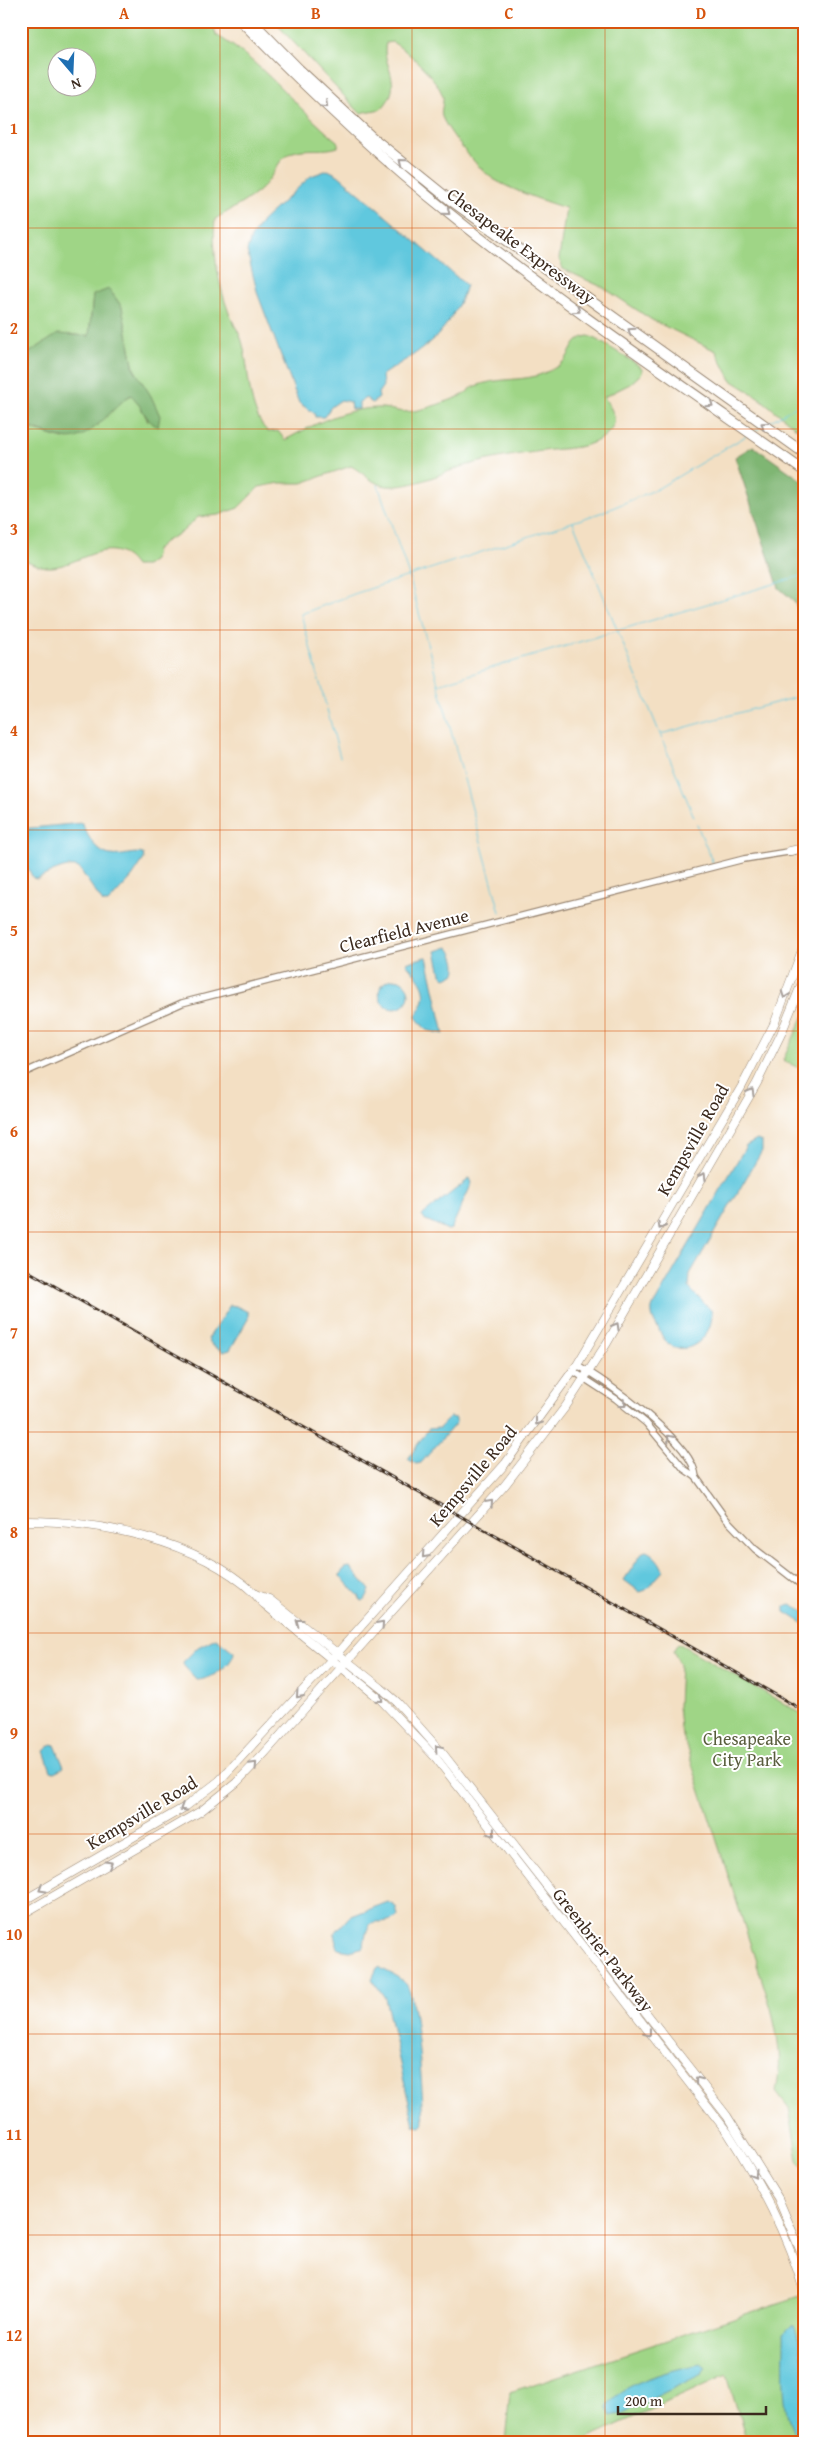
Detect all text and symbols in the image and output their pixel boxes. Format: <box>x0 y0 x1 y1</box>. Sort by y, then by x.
text: A <box>119 1 130 25</box>
text: B <box>311 1 321 25</box>
text: C <box>504 1 514 25</box>
text: D <box>696 1 706 25</box>
north arrow <box>48 48 98 98</box>
text: N <box>68 73 84 95</box>
one-way arrow <box>320 99 329 108</box>
text: 1 <box>10 116 18 140</box>
one-way arrow <box>399 159 408 167</box>
street label: Chesapeake Expressway <box>441 181 601 310</box>
one-way arrow <box>442 206 451 215</box>
one-way arrow <box>571 304 581 313</box>
text: 2 <box>10 316 18 340</box>
one-way arrow <box>628 328 637 337</box>
one-way arrow <box>704 398 714 407</box>
one-way arrow <box>760 422 770 431</box>
text: 3 <box>10 517 18 541</box>
text: 4 <box>10 718 18 742</box>
street label: Clearfield Avenue <box>336 901 471 960</box>
text: 5 <box>10 918 18 942</box>
one-way arrow <box>781 991 791 999</box>
street label: Kempsville Road <box>650 1079 736 1201</box>
one-way arrow <box>745 1088 755 1097</box>
text: 6 <box>10 1119 18 1143</box>
one-way arrow <box>696 1173 706 1182</box>
one-way arrow <box>657 1220 667 1229</box>
text: 7 <box>10 1320 18 1344</box>
one-way arrow <box>610 1322 620 1331</box>
one-way arrow <box>617 1399 626 1407</box>
one-way arrow <box>535 1416 544 1426</box>
street label: Kempsville Road <box>422 1419 523 1532</box>
one-way arrow <box>667 1434 676 1443</box>
one-way arrow <box>484 1499 493 1508</box>
text: 8 <box>10 1520 18 1544</box>
one-way arrow <box>422 1549 431 1558</box>
one-way arrow <box>295 1619 305 1628</box>
one-way arrow <box>375 1621 384 1630</box>
one-way arrow <box>296 1690 305 1699</box>
one-way arrow <box>374 1693 383 1702</box>
text: 9 <box>10 1721 18 1745</box>
park label: Chesapeake City Park <box>703 1725 791 1773</box>
one-way arrow <box>435 1745 444 1754</box>
one-way arrow <box>248 1762 257 1771</box>
street label: Kempsville Road <box>81 1769 203 1856</box>
one-way arrow <box>179 1802 188 1812</box>
one-way arrow <box>486 1827 495 1836</box>
one-way arrow <box>103 1860 112 1870</box>
street label: Greenbrier Parkway <box>546 1882 661 2018</box>
one-way arrow <box>39 1883 48 1893</box>
text: 10 <box>6 1922 22 1946</box>
one-way arrow <box>643 2027 651 2036</box>
one-way arrow <box>695 2076 704 2085</box>
text: 11 <box>6 2122 22 2146</box>
one-way arrow <box>747 2168 757 2177</box>
text: 12 <box>6 2323 22 2347</box>
scale bar <box>618 2383 765 2415</box>
text: 200 m <box>625 2390 663 2411</box>

